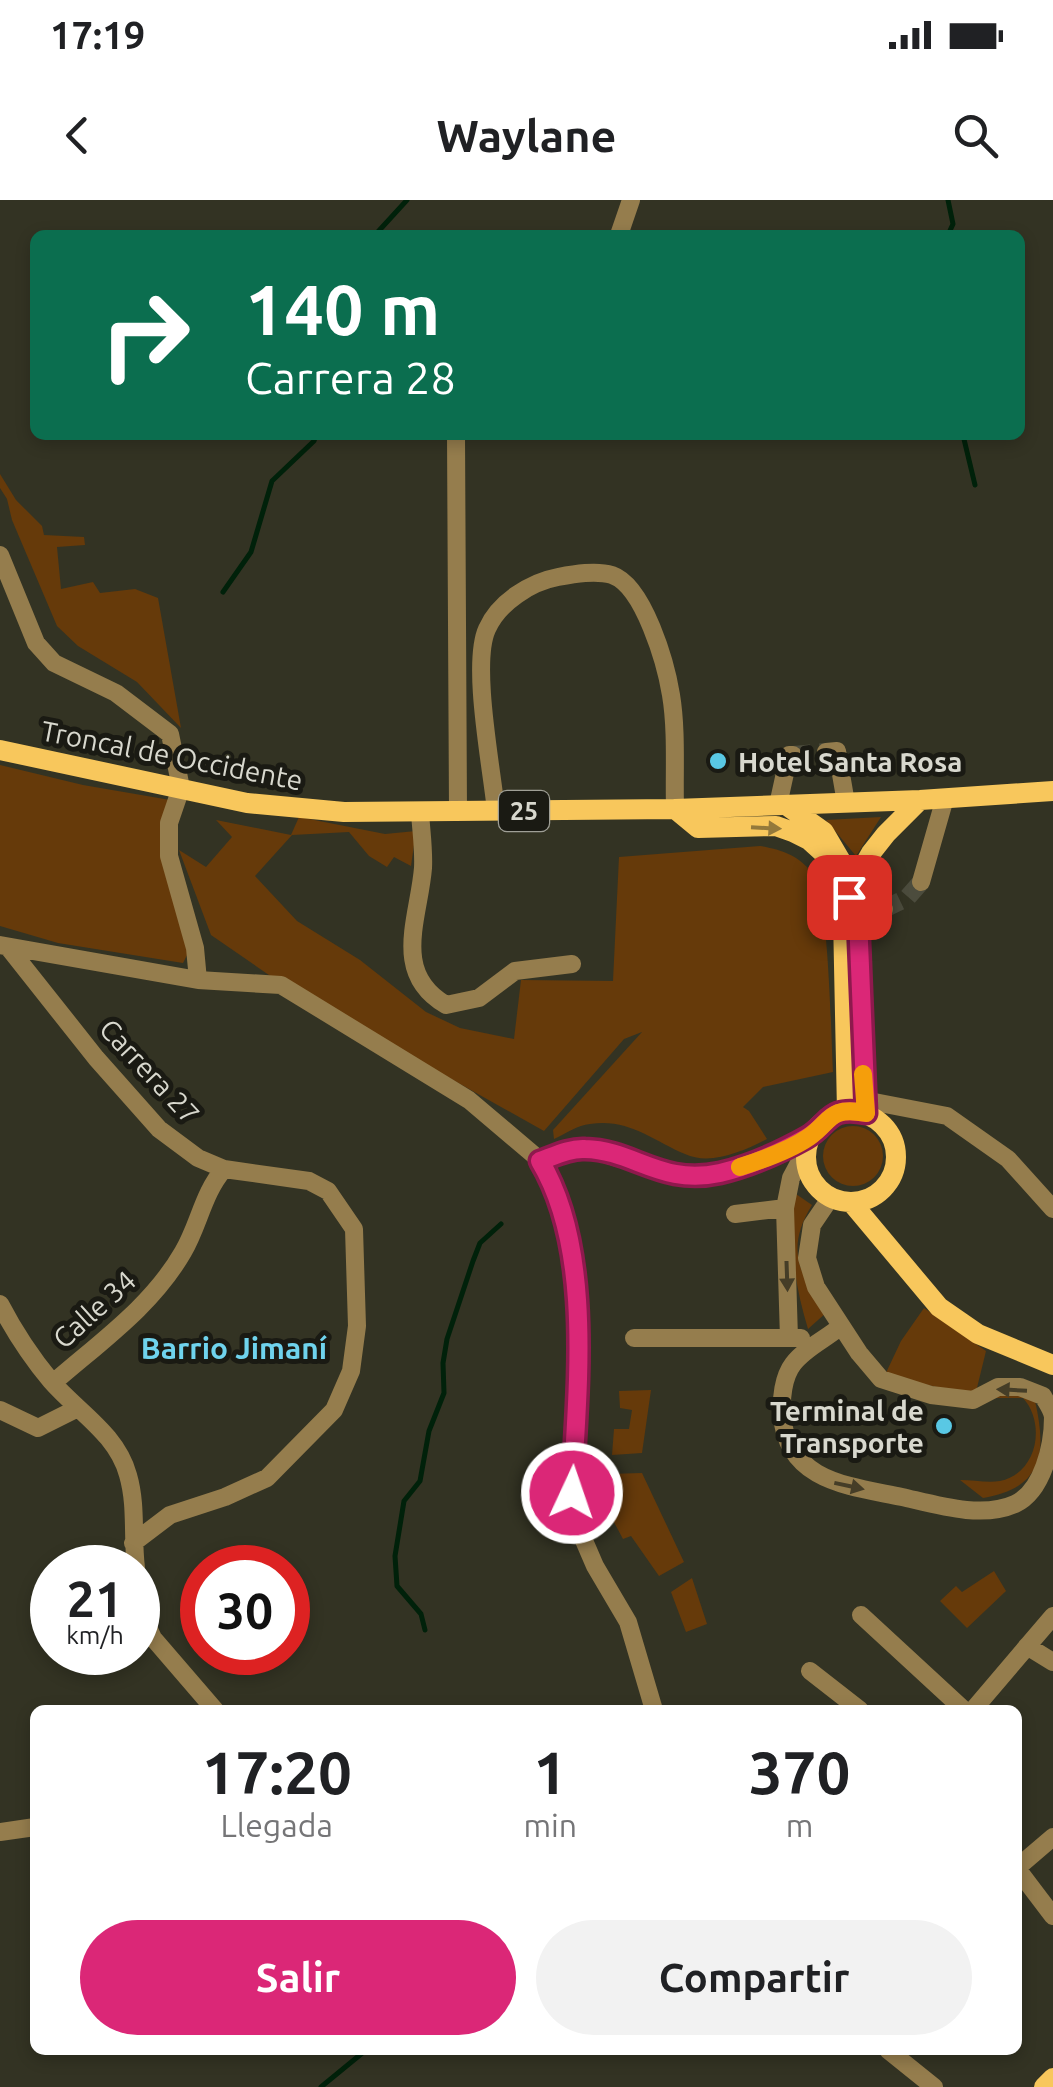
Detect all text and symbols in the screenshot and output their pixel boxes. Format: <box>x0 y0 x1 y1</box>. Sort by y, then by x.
text: 17:19 <box>50 14 145 56</box>
icon: back <box>50 108 105 163</box>
icon: search <box>948 108 1003 163</box>
text: Waylane <box>437 110 616 161</box>
icon: right <box>80 270 210 400</box>
text: 140 m <box>245 270 440 348</box>
text: Carrera 28 <box>245 352 456 403</box>
street label: Troncal de Occidente <box>39 714 305 796</box>
place label: Hotel Santa Rosa <box>738 746 962 777</box>
marker: Hotel Santa Rosa <box>707 750 729 772</box>
road number: 25 <box>499 791 549 831</box>
one-way arrow <box>751 820 783 836</box>
pin <box>807 855 892 940</box>
icon: arrive <box>822 870 877 925</box>
street label: Carrera 27 <box>94 1012 206 1130</box>
one-way arrow <box>779 1260 795 1292</box>
street label: Calle 34 <box>47 1264 141 1354</box>
district label: Barrio Jimaní <box>141 1331 328 1365</box>
one-way arrow <box>996 1382 1027 1398</box>
place label: Terminal de Transporte <box>770 1395 924 1458</box>
marker: Terminal de Transporte <box>933 1415 955 1437</box>
position arrow <box>520 1441 624 1545</box>
one-way arrow <box>834 1478 865 1494</box>
speed limit sign: 30 <box>180 1545 310 1675</box>
text: 21 <box>67 1570 123 1626</box>
text: km/h <box>66 1621 124 1649</box>
text: 17:20 <box>202 1738 352 1805</box>
text: 1 <box>533 1738 567 1805</box>
text: 370 <box>749 1738 850 1805</box>
text: Llegada <box>221 1807 333 1843</box>
text: min <box>523 1807 577 1843</box>
text: m <box>786 1807 813 1843</box>
button: Salir <box>80 1920 516 2035</box>
button: Compartir <box>536 1920 972 2035</box>

